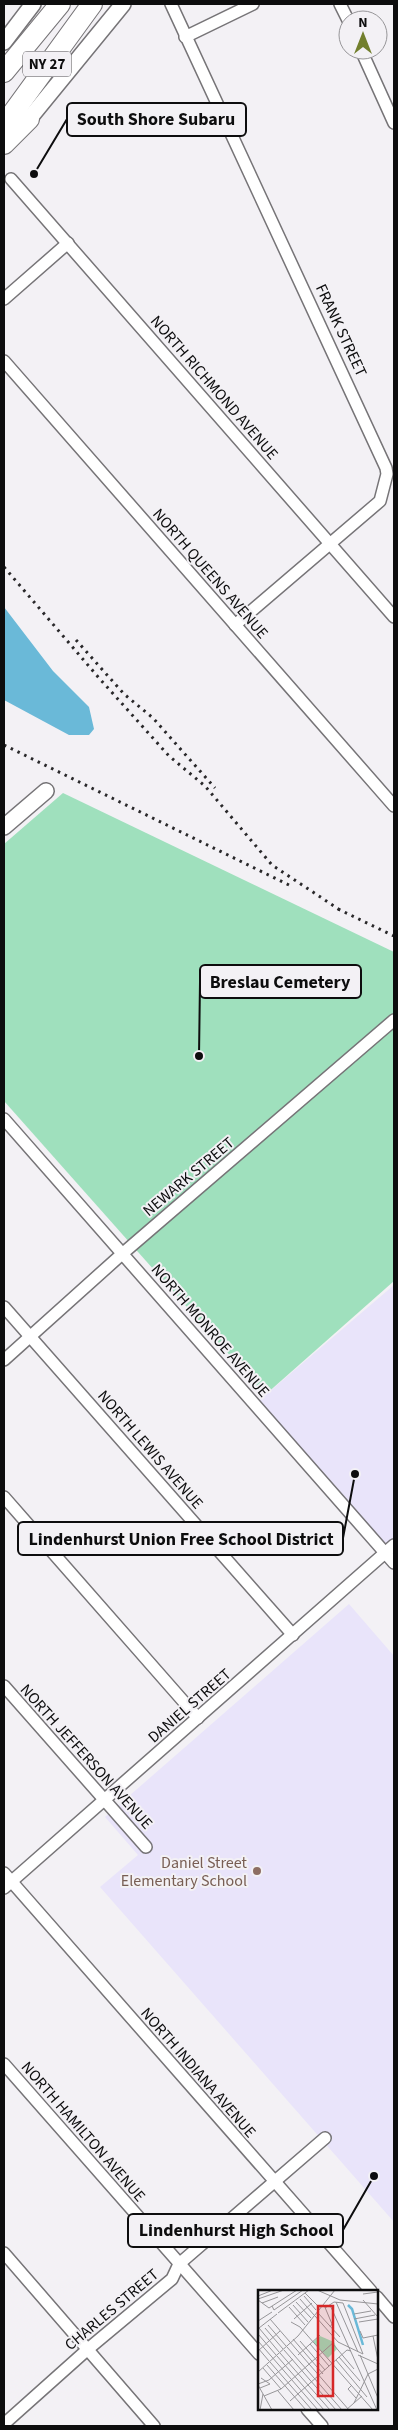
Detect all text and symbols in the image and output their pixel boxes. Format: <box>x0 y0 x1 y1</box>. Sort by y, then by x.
north arrow <box>338 10 388 60</box>
text: N <box>358 13 368 33</box>
road number: NY 27 <box>23 52 71 76</box>
callout: South Shore Subaru <box>67 103 246 136</box>
text: South Shore Subaru <box>77 107 235 132</box>
street label: FRANK STREET <box>310 281 372 381</box>
street label: NORTH RICHMOND AVENUE <box>145 311 283 465</box>
street label: NORTH QUEENS AVENUE <box>147 504 273 644</box>
callout: Breslau Cemetery <box>200 965 361 998</box>
text: Breslau Cemetery <box>210 970 351 995</box>
street label: NEWARK STREET <box>138 1132 239 1221</box>
street label: NORTH MONROE AVENUE <box>146 1259 274 1402</box>
street label: NORTH LEWIS AVENUE <box>92 1385 208 1514</box>
callout: Lindenhurst Union Free School District <box>18 1522 343 1555</box>
text: Lindenhurst Union Free School District <box>28 1527 334 1552</box>
street label: DANIEL STREET <box>143 1663 236 1748</box>
street label: NORTH JEFFERSON AVENUE <box>15 1679 157 1834</box>
place label: Daniel Street Elementary School <box>121 1852 248 1892</box>
marker: Daniel Street Elementary School <box>251 1865 263 1877</box>
street label: NORTH INDIANA AVENUE <box>136 2003 261 2142</box>
street label: NORTH HAMILTON AVENUE <box>16 2057 150 2207</box>
callout: Lindenhurst High School <box>128 2214 343 2247</box>
text: Lindenhurst High School <box>139 2218 333 2243</box>
street label: CHARLES STREET <box>60 2264 164 2356</box>
inset map <box>258 2290 378 2410</box>

